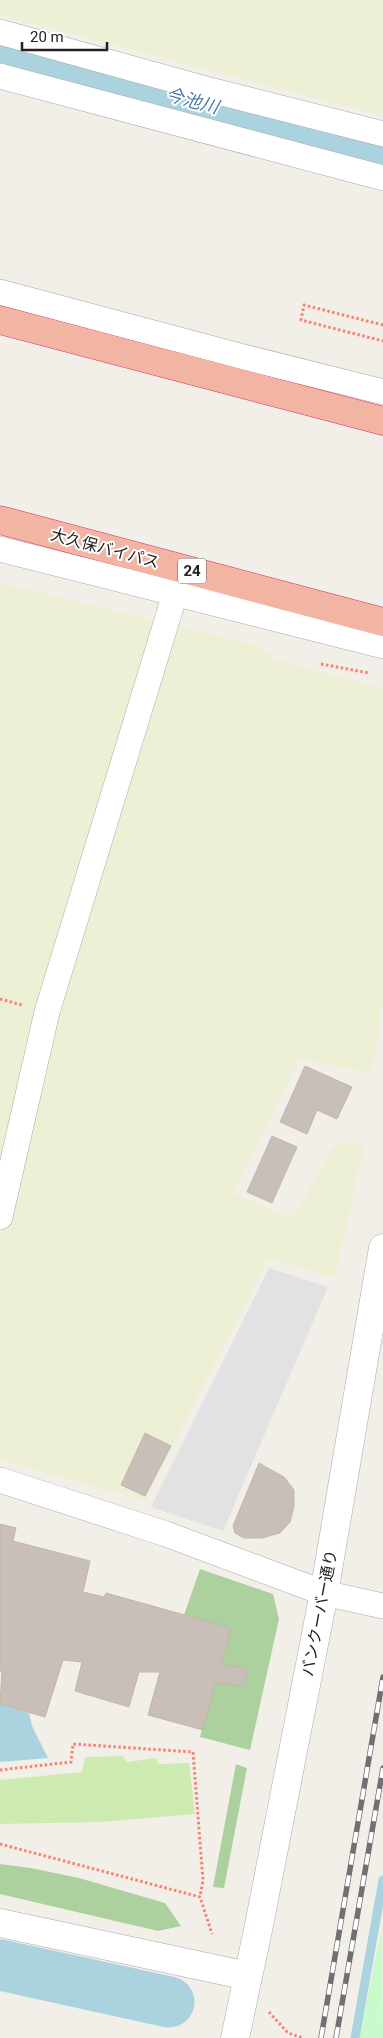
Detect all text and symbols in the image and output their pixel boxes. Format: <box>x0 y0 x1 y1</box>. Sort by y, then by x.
scale bar <box>22 20 108 52</box>
text: 20 m <box>30 28 64 46</box>
water label: 今池川 <box>163 83 223 118</box>
street label: 大久保バイパス <box>48 525 161 572</box>
road number: 24 <box>178 558 206 584</box>
street label: バンクーバー通り <box>298 1548 341 1678</box>

